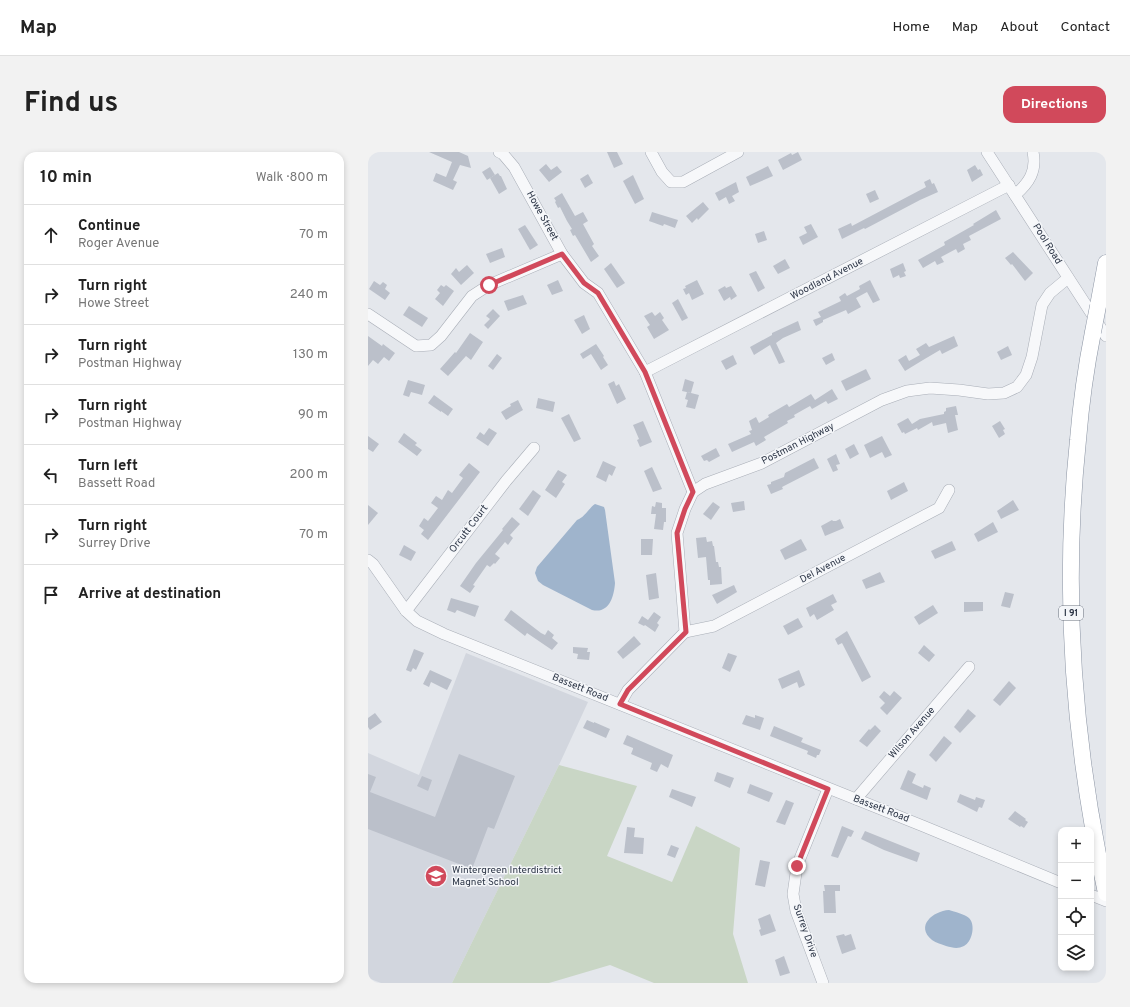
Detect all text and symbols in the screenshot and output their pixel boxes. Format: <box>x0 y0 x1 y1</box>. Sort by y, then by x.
text: Map <box>20 16 57 40</box>
text: Home <box>893 19 930 36</box>
text: Map <box>952 19 978 36</box>
text: About <box>1000 19 1039 36</box>
text: Contact <box>1061 19 1110 36</box>
text: Find us <box>24 86 118 122</box>
button: Directions <box>1003 86 1106 123</box>
text: 10 min <box>40 167 92 189</box>
text: Walk · 800 m <box>256 170 328 186</box>
street label: Howe Street <box>523 189 561 243</box>
text: Continue <box>78 217 140 236</box>
street label: Pool Road <box>1029 221 1065 267</box>
icon: ahead <box>40 224 62 246</box>
text: 70 m <box>299 227 328 243</box>
text: Roger Avenue <box>78 236 159 252</box>
street label: Woodland Avenue <box>788 255 866 303</box>
route start <box>480 276 498 294</box>
text: Turn right <box>78 277 147 296</box>
icon: right <box>40 284 62 306</box>
text: 240 m <box>290 287 328 303</box>
text: Howe Street <box>78 296 149 312</box>
text: Turn right <box>78 337 147 356</box>
icon: right <box>40 344 62 366</box>
text: 130 m <box>293 347 328 363</box>
text: Postman Highway <box>78 356 182 372</box>
text: Turn right <box>78 397 147 416</box>
icon: right <box>40 404 62 426</box>
text: 90 m <box>298 407 328 423</box>
text: Postman Highway <box>78 416 182 432</box>
street label: Postman Highway <box>759 420 837 468</box>
text: Turn left <box>78 457 138 476</box>
icon: left <box>40 464 62 486</box>
text: 200 m <box>289 467 328 483</box>
text: Bassett Road <box>78 476 155 492</box>
street label: Orcutt Court <box>447 502 491 556</box>
text: Turn right <box>78 517 147 536</box>
icon: right <box>40 524 62 546</box>
text: 70 m <box>299 527 328 543</box>
text: Surrey Drive <box>78 536 150 552</box>
street label: Del Avenue <box>798 551 848 587</box>
icon: arrive <box>40 584 62 606</box>
text: Arrive at destination <box>78 585 221 604</box>
road number: I 91 <box>1059 606 1083 620</box>
street label: Bassett Road <box>550 671 610 705</box>
street label: Wilson Avenue <box>886 704 938 762</box>
street label: Bassett Road <box>851 792 911 826</box>
map controls <box>1058 827 1094 971</box>
button: + <box>1058 827 1094 863</box>
route end <box>788 857 806 875</box>
school or university icon: Wintergreen Interdistrict Magnet School <box>423 863 449 889</box>
button: − <box>1058 863 1094 899</box>
place label: Wintergreen Interdistrict Magnet School <box>452 864 562 889</box>
button: locate <box>1058 899 1094 935</box>
street label: Surrey Drive <box>790 903 820 959</box>
button: layers <box>1058 935 1094 971</box>

